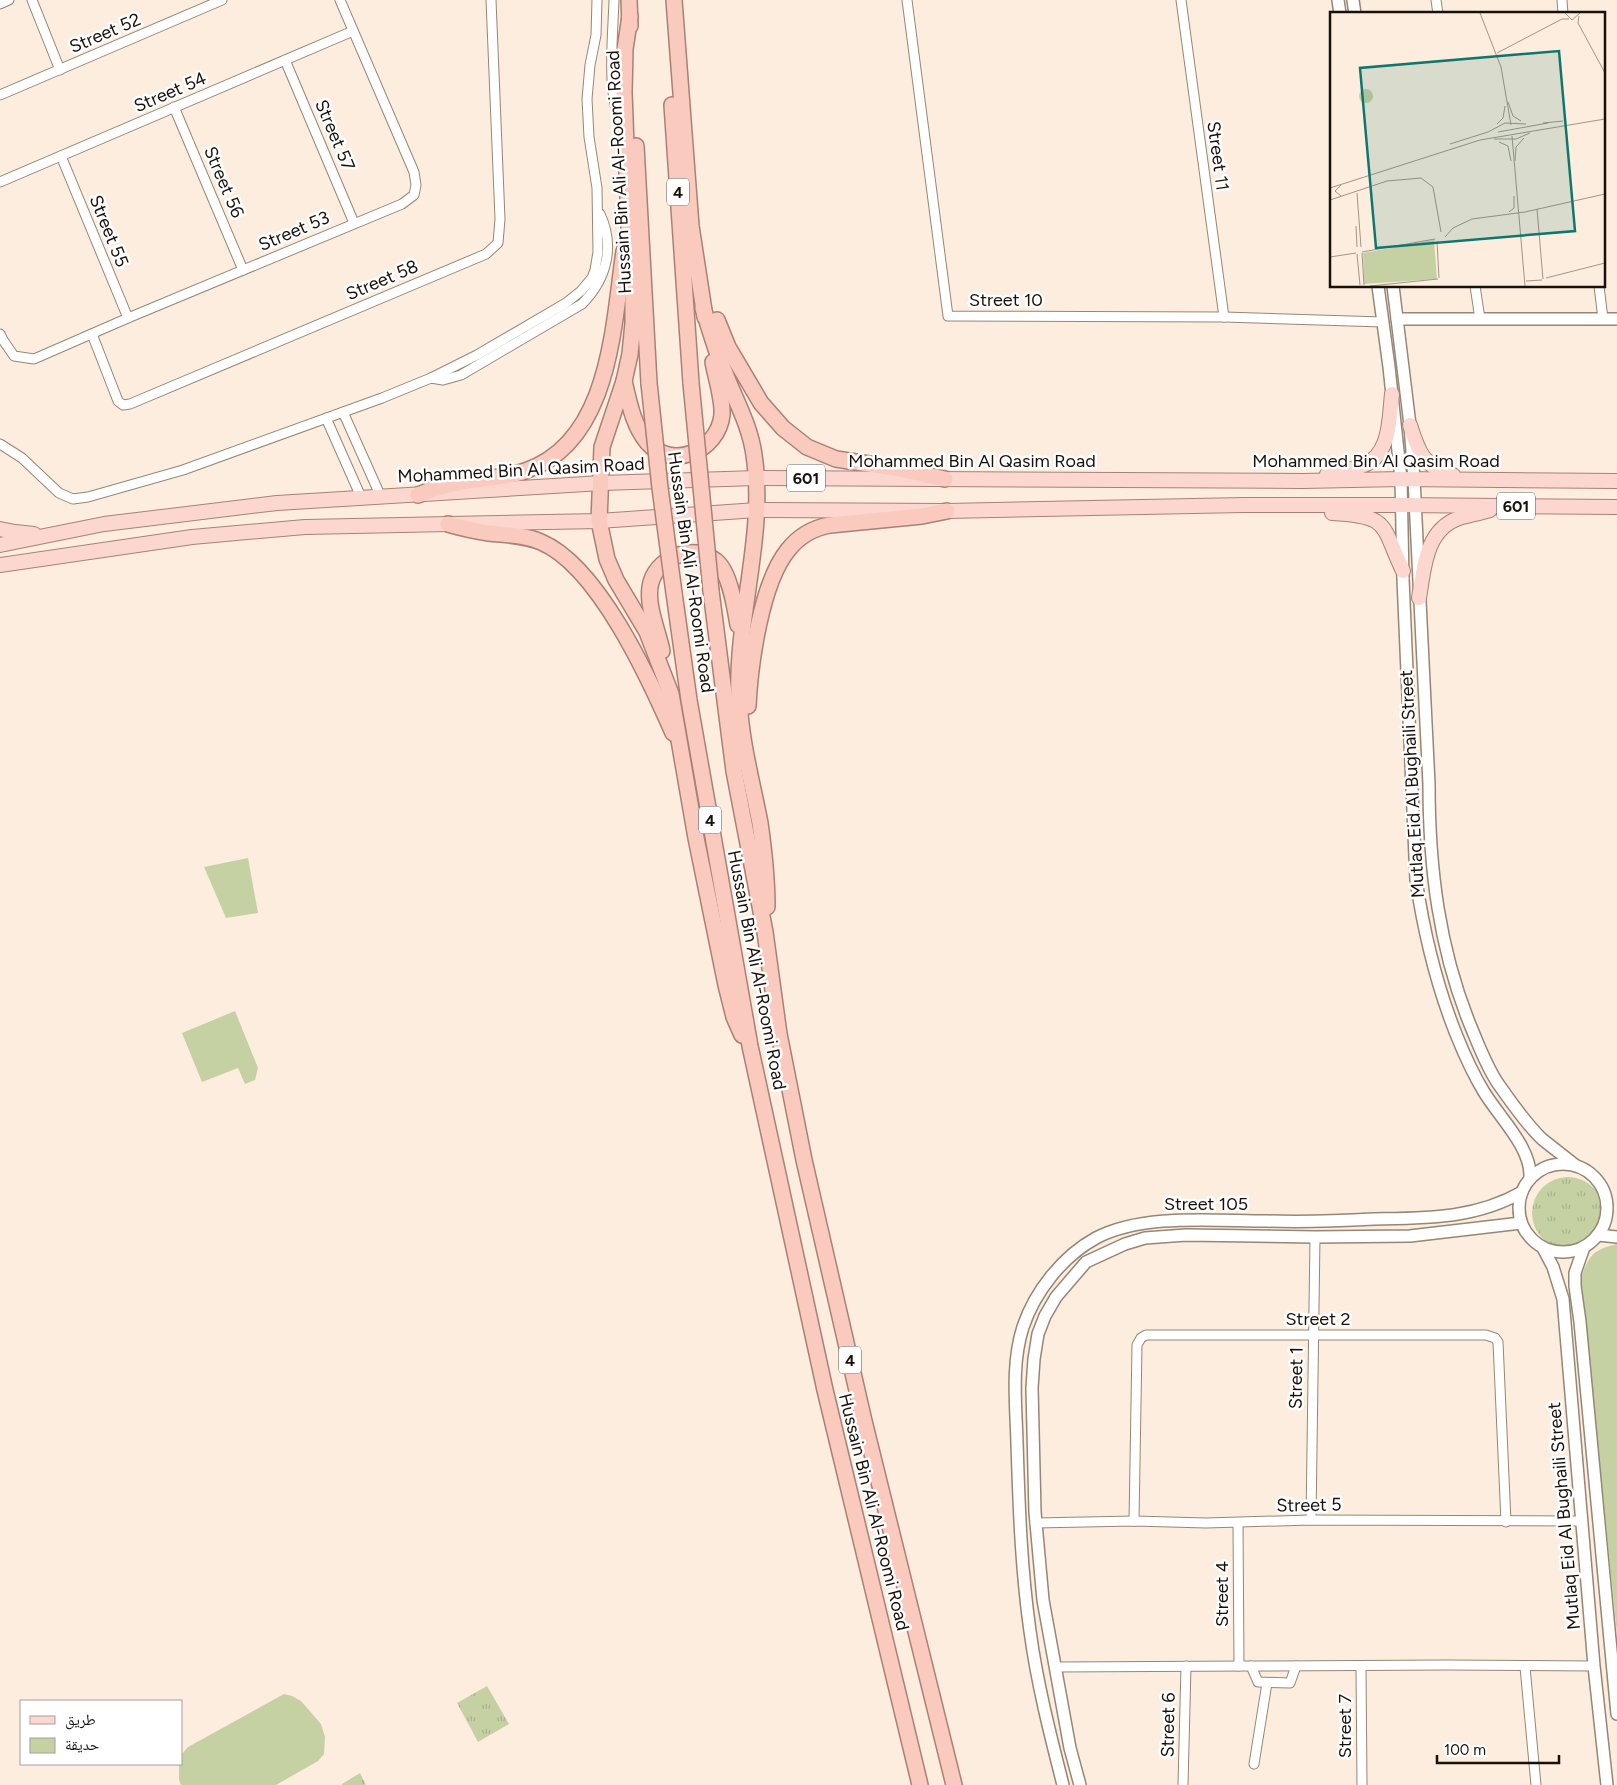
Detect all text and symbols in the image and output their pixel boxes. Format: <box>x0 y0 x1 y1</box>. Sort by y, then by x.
street label: Street 52 <box>66 8 144 58</box>
inset map <box>1330 12 1604 288</box>
street label: Hussain Bin Ali Al-Roomi Road <box>602 50 636 294</box>
street label: Street 54 <box>131 67 209 117</box>
street label: Street 57 <box>310 96 360 174</box>
street label: Street 11 <box>1202 120 1234 192</box>
street label: Street 56 <box>199 143 249 221</box>
road number: 4 <box>667 178 689 206</box>
street label: Street 55 <box>85 192 133 270</box>
street label: Street 53 <box>255 206 333 256</box>
street label: Street 58 <box>343 255 421 305</box>
street label: Street 10 <box>969 289 1043 311</box>
street label: Hussain Bin Ali Al-Roomi Road <box>663 450 719 694</box>
street label: Mohammed Bin Al Qasim Road <box>848 450 1096 472</box>
street label: Mohammed Bin Al Qasim Road <box>1252 450 1500 472</box>
street label: Mohammed Bin Al Qasim Road <box>397 453 645 487</box>
road number: 601 <box>787 464 825 492</box>
road number: 601 <box>1497 492 1535 520</box>
street label: Mutlaq Eid Al Bughaili Street <box>1395 669 1429 899</box>
road number: 4 <box>699 806 721 834</box>
street label: Hussain Bin Ali Al-Roomi Road <box>723 848 791 1092</box>
street label: Street 105 <box>1164 1193 1248 1215</box>
street label: Street 2 <box>1286 1308 1350 1330</box>
road number: 4 <box>839 1346 861 1374</box>
street label: Street 1 <box>1284 1347 1308 1409</box>
street label: Hussain Bin Ali Al-Roomi Road <box>834 1391 914 1633</box>
street label: Mutlaq Eid Al Bughaili Street <box>1543 1401 1585 1631</box>
street label: Street 5 <box>1276 1493 1342 1517</box>
street label: Street 4 <box>1211 1561 1233 1627</box>
street label: Street 6 <box>1156 1692 1180 1758</box>
street label: Street 7 <box>1334 1693 1356 1758</box>
legend <box>20 1700 182 1765</box>
text: طريق <box>65 1711 96 1730</box>
scale bar <box>1437 1732 1560 1764</box>
text: حديقة <box>65 1736 100 1754</box>
text: 100 m <box>1444 1741 1486 1759</box>

